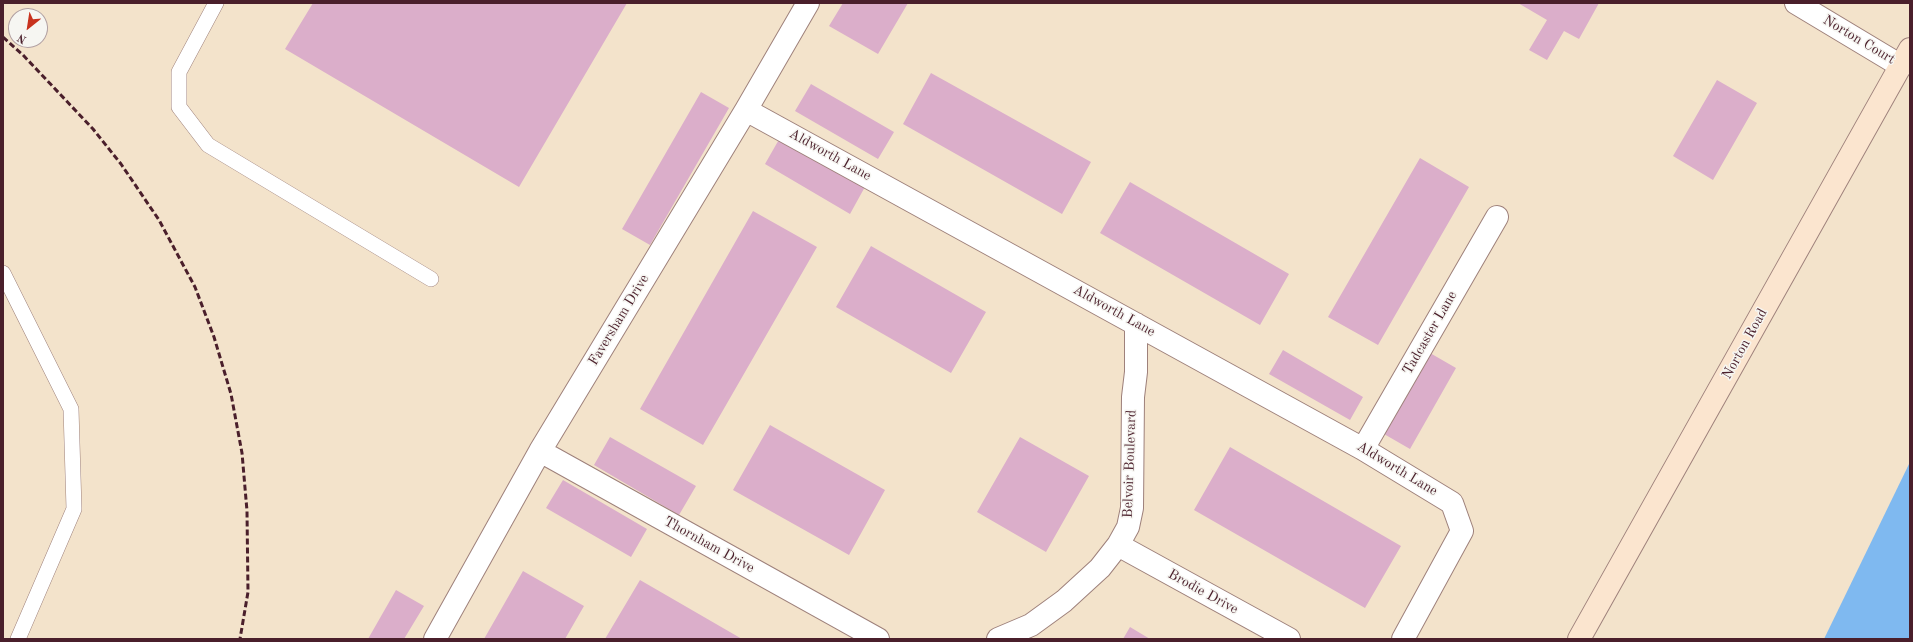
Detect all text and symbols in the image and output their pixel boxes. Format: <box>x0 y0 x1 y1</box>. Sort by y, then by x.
north arrow <box>8 8 48 48</box>
street label: Norton Court <box>1820 12 1898 68</box>
text: N <box>16 31 29 45</box>
street label: Aldworth Lane <box>786 125 874 185</box>
street label: Faversham Drive <box>585 271 653 369</box>
street label: Aldworth Lane <box>1070 281 1158 341</box>
street label: Tadcaster Lane <box>1399 288 1461 378</box>
street label: Norton Road <box>1719 306 1771 382</box>
street label: Belvoir Boulevard <box>1120 410 1140 518</box>
street label: Aldworth Lane <box>1354 438 1440 500</box>
street label: Thornham Drive <box>661 513 757 577</box>
street label: Brodie Drive <box>1165 566 1241 618</box>

